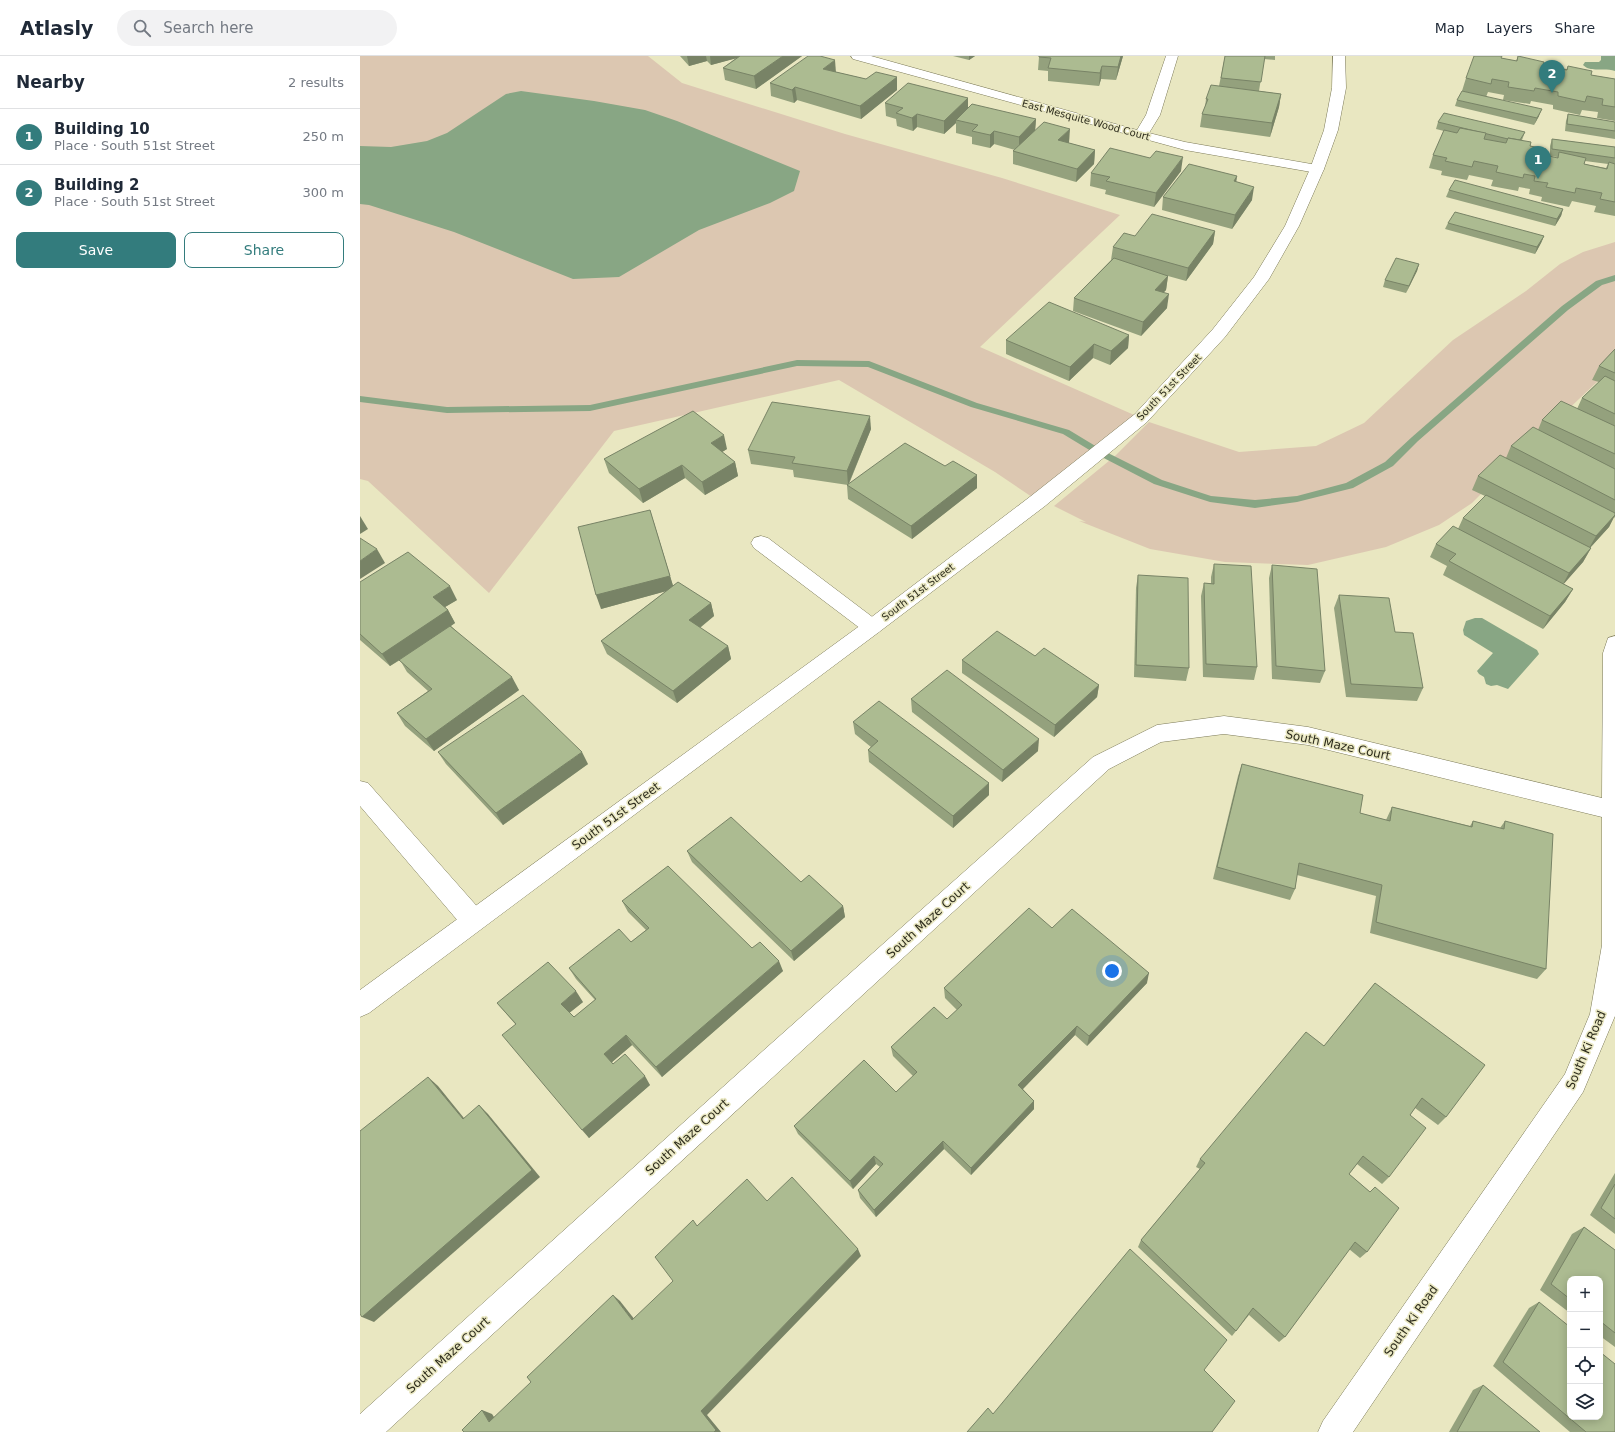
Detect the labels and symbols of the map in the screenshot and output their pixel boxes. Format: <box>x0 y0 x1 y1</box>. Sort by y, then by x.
pin: 2 <box>1539 60 1565 93</box>
street label: East Mesquite Wood Court <box>1021 98 1151 142</box>
pin: 1 <box>1525 146 1551 179</box>
street label: South 51st Street <box>1135 352 1203 422</box>
street label: South 51st Street <box>880 561 956 623</box>
street label: South Maze Court <box>1284 727 1392 763</box>
street label: South 51st Street <box>569 779 663 853</box>
street label: South Maze Court <box>884 879 973 961</box>
your location <box>1102 961 1122 981</box>
street label: South Ki Road <box>1563 1009 1609 1091</box>
street label: South Maze Court <box>643 1096 732 1178</box>
street label: South Ki Road <box>1381 1283 1441 1359</box>
street label: South Maze Court <box>404 1314 493 1396</box>

